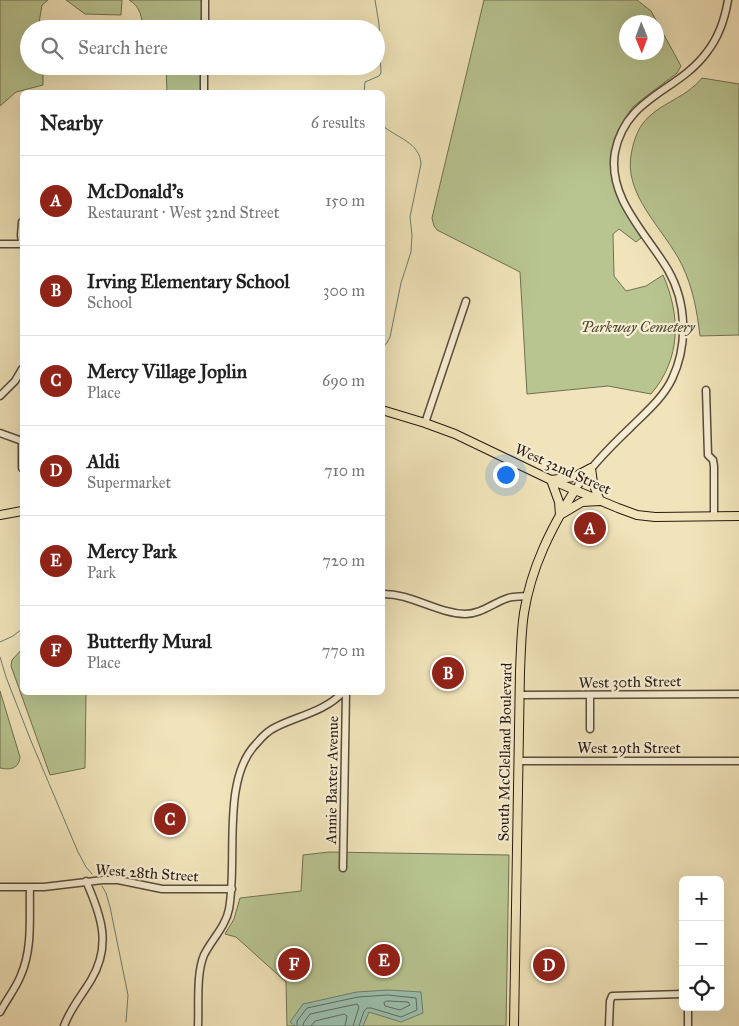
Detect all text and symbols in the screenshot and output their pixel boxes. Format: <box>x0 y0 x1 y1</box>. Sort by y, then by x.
north arrow <box>619 15 664 60</box>
search box <box>20 20 385 75</box>
icon: search <box>38 34 66 62</box>
text: Search here <box>78 36 168 59</box>
text: Nearby <box>40 110 103 136</box>
text: 6 results <box>311 113 365 132</box>
text: McDonald's <box>87 180 183 203</box>
text: A <box>51 191 61 210</box>
text: 150 m <box>325 191 365 210</box>
text: Restaurant · West 32nd Street <box>87 203 279 222</box>
text: Irving Elementary School <box>87 270 290 293</box>
text: B <box>51 281 61 300</box>
text: 300 m <box>323 281 365 300</box>
text: School <box>87 293 132 312</box>
park label: Parkway Cemetery <box>581 318 696 336</box>
text: Mercy Village Joplin <box>87 360 247 383</box>
text: C <box>51 371 61 390</box>
text: 690 m <box>322 371 365 390</box>
text: Place <box>87 383 121 402</box>
street label: West 32nd Street <box>512 440 615 499</box>
text: Aldi <box>87 450 120 473</box>
text: D <box>50 461 62 480</box>
text: 710 m <box>324 461 365 480</box>
your location <box>493 462 519 488</box>
text: Supermarket <box>87 473 171 492</box>
pin: A <box>574 509 606 547</box>
text: Mercy Park <box>87 540 177 563</box>
text: E <box>50 551 62 570</box>
text: 720 m <box>322 551 365 570</box>
text: Park <box>87 563 116 582</box>
text: Butterfly Mural <box>87 630 212 653</box>
text: F <box>51 641 61 660</box>
text: 770 m <box>322 641 365 660</box>
text: Place <box>87 653 121 672</box>
pin: B <box>432 654 464 692</box>
street label: South McClelland Boulevard <box>494 662 516 842</box>
street label: West 30th Street <box>578 672 682 692</box>
street label: Annie Baxter Avenue <box>322 716 342 845</box>
street label: West 29th Street <box>577 739 681 757</box>
pin: C <box>154 800 186 838</box>
street label: West 28th Street <box>95 860 200 886</box>
map controls <box>679 876 724 1011</box>
button: + <box>679 876 724 921</box>
button: − <box>679 921 724 966</box>
pin: E <box>368 941 400 979</box>
pin: F <box>278 945 310 983</box>
pin: D <box>533 946 565 984</box>
button: locate <box>679 966 724 1011</box>

